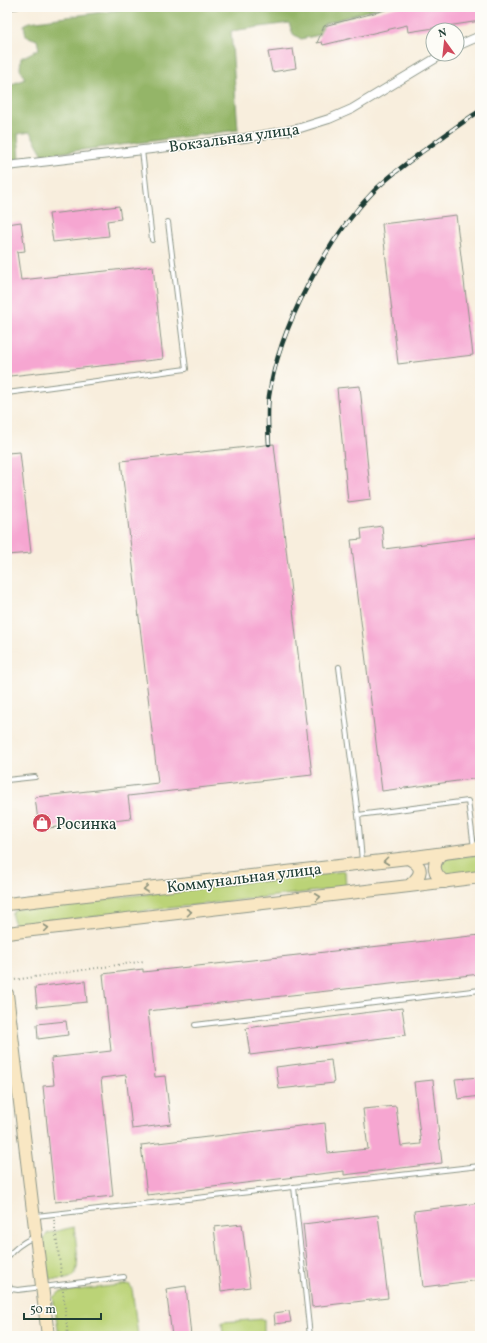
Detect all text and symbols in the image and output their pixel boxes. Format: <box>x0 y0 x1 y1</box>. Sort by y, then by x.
north arrow <box>425 22 465 62</box>
text: N <box>437 26 449 42</box>
street label: Вокзальная улица <box>168 119 301 159</box>
shop icon: Росинка <box>31 812 53 834</box>
place label: Росинка <box>56 814 117 836</box>
one-way arrow <box>383 856 389 865</box>
street label: Коммунальная улица <box>165 859 323 899</box>
one-way arrow <box>143 884 149 893</box>
one-way arrow <box>315 893 321 902</box>
one-way arrow <box>186 908 192 917</box>
one-way arrow <box>43 924 49 933</box>
scale bar <box>24 1295 101 1321</box>
text: 50 m <box>30 1302 56 1318</box>

